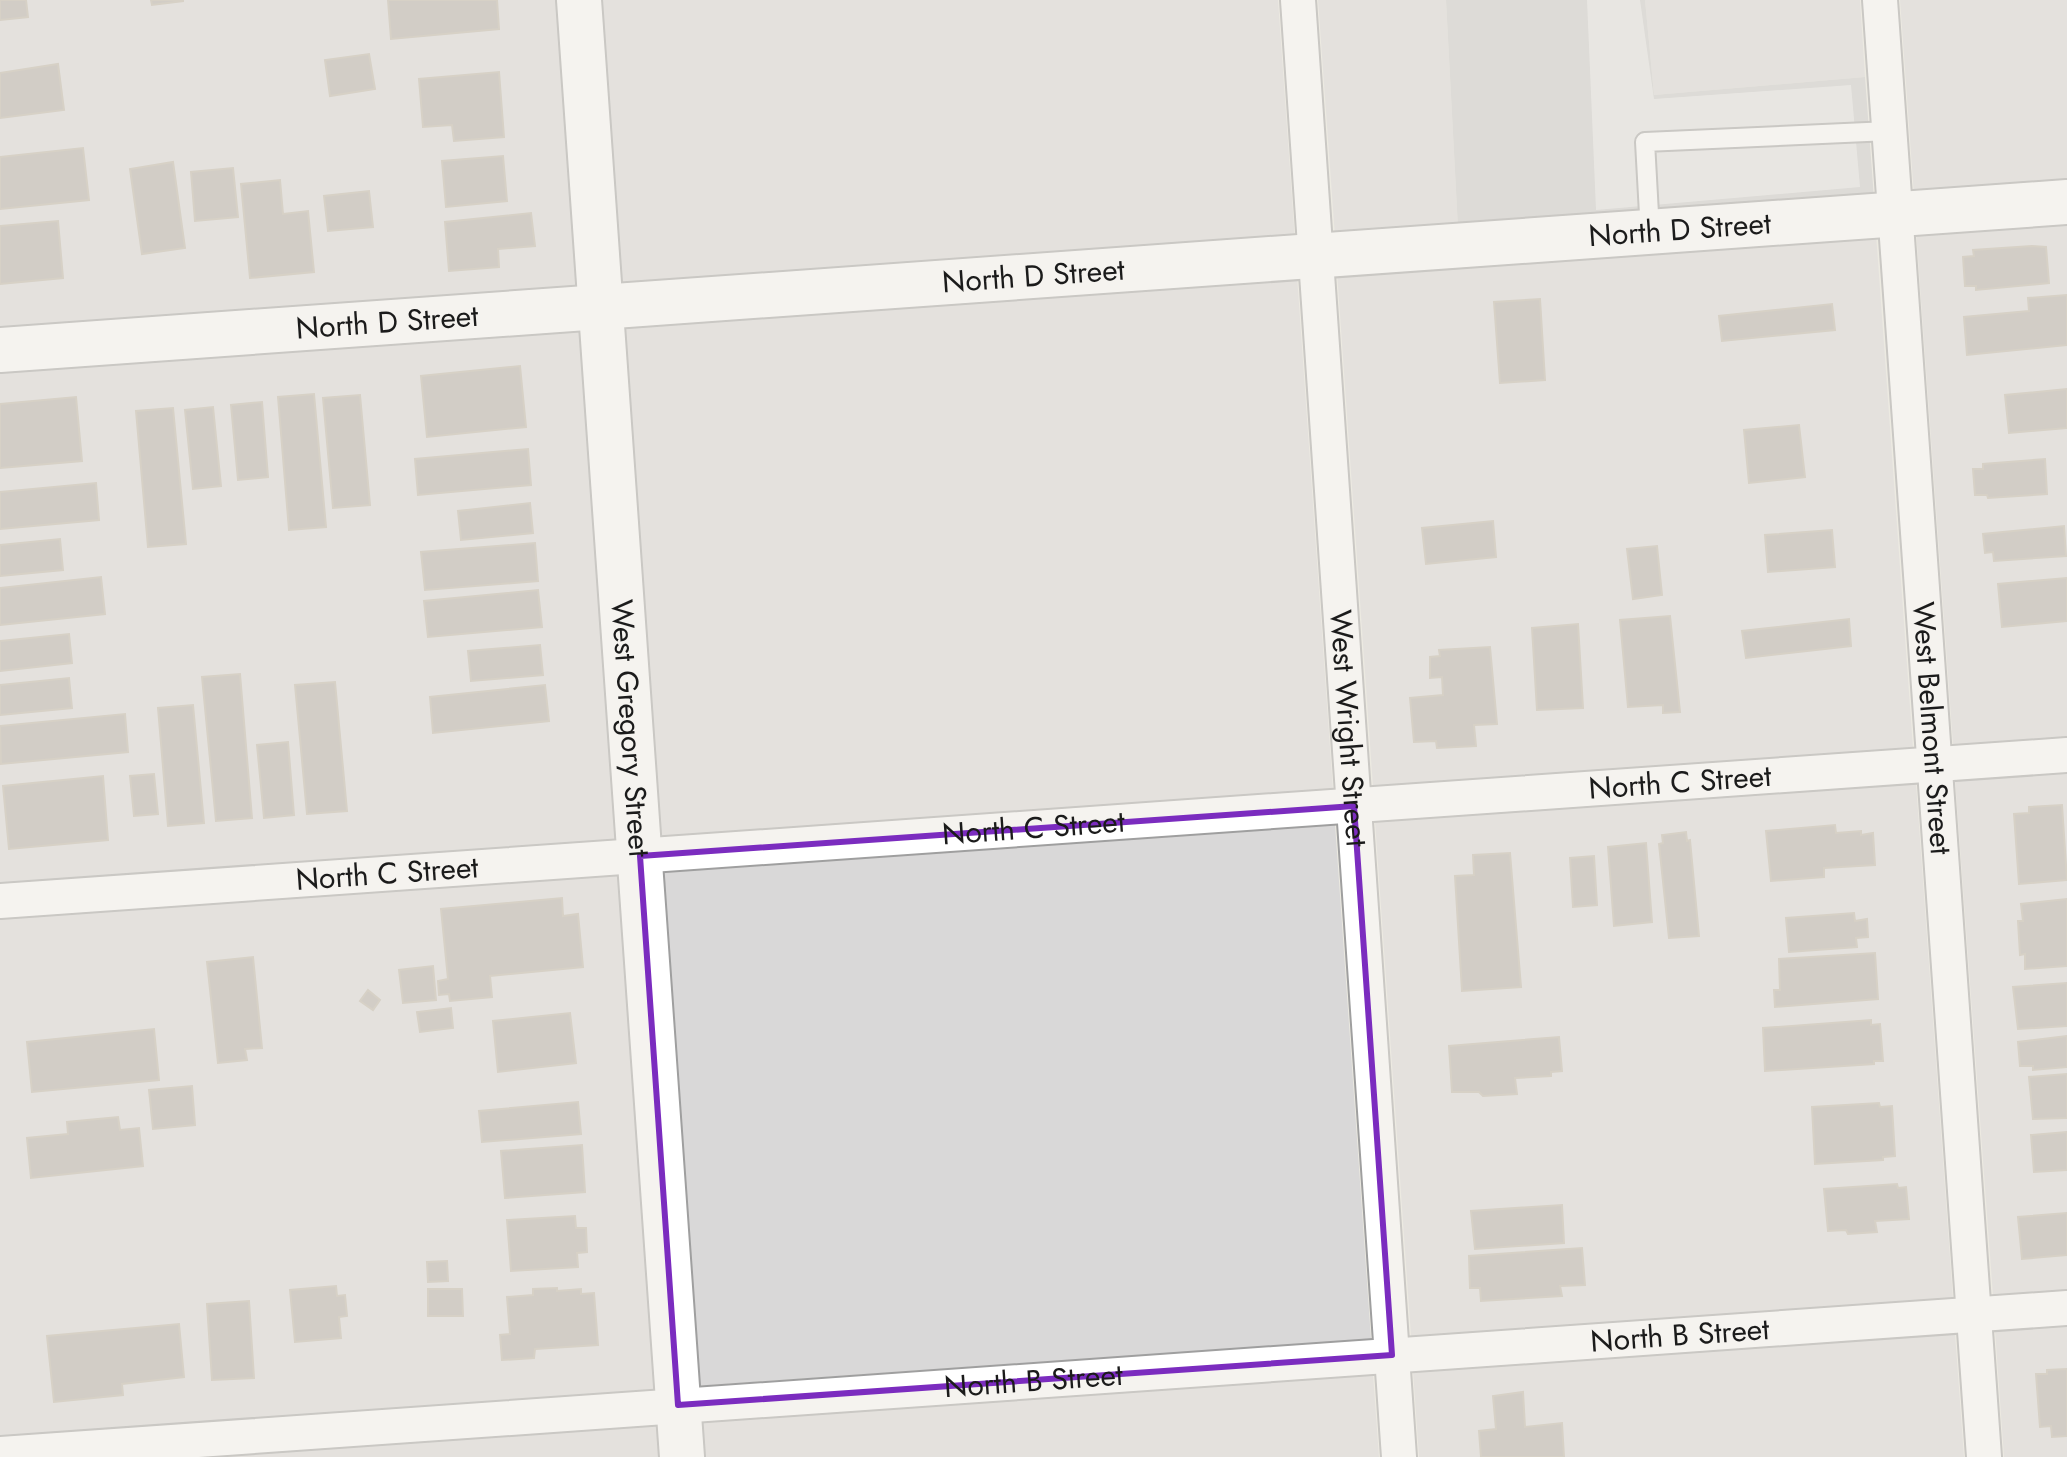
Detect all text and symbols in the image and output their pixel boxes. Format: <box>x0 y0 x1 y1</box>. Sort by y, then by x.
street label: North D Street <box>1587 201 1773 257</box>
street label: North D Street <box>941 247 1127 303</box>
street label: North D Street <box>294 294 481 350</box>
street label: West Gregory Street <box>600 598 662 859</box>
street label: West Belmont Street <box>1902 600 1963 857</box>
street label: West Wright Street <box>1319 608 1379 849</box>
street label: North C Street <box>1587 754 1773 810</box>
street label: North C Street <box>941 800 1127 855</box>
street label: North C Street <box>294 845 481 901</box>
street label: North B Street <box>1589 1307 1771 1363</box>
street label: North B Street <box>942 1353 1125 1408</box>

